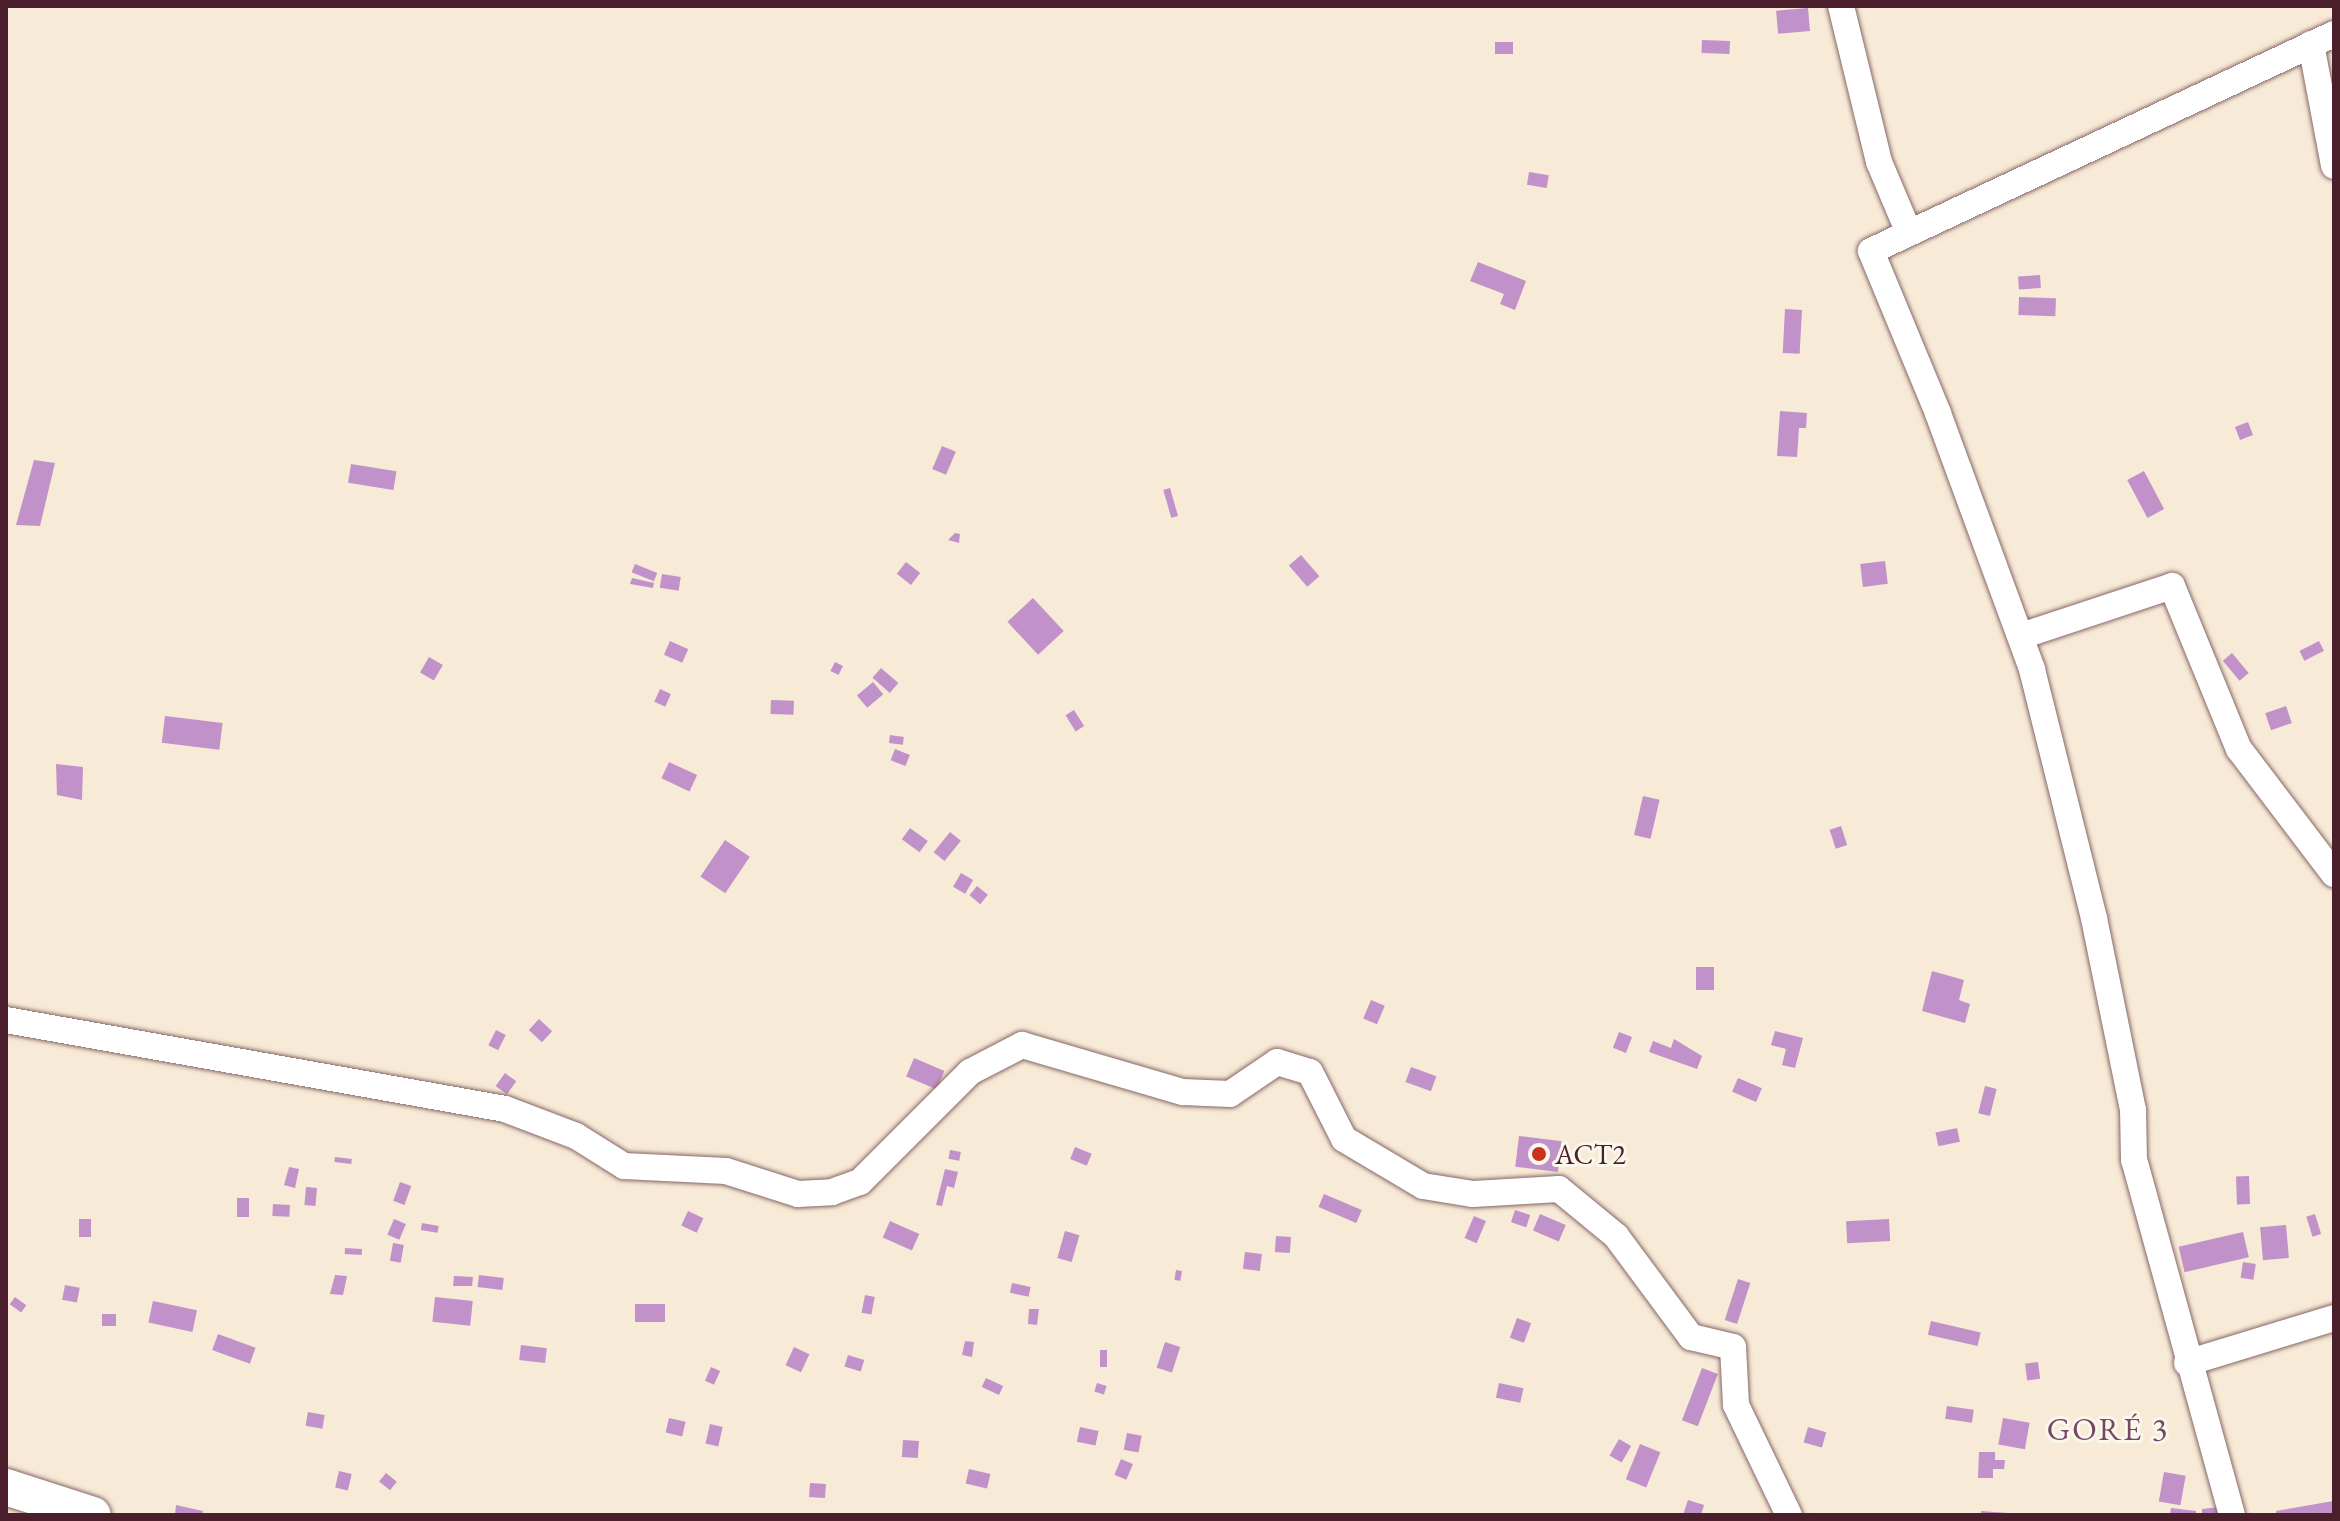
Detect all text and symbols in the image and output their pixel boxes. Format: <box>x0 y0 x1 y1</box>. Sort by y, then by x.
place label: ACT2 <box>1555 1137 1626 1171</box>
marker: ACT2 <box>1530 1145 1548 1163</box>
district label: GORÉ 3 <box>2047 1410 2169 1448</box>

